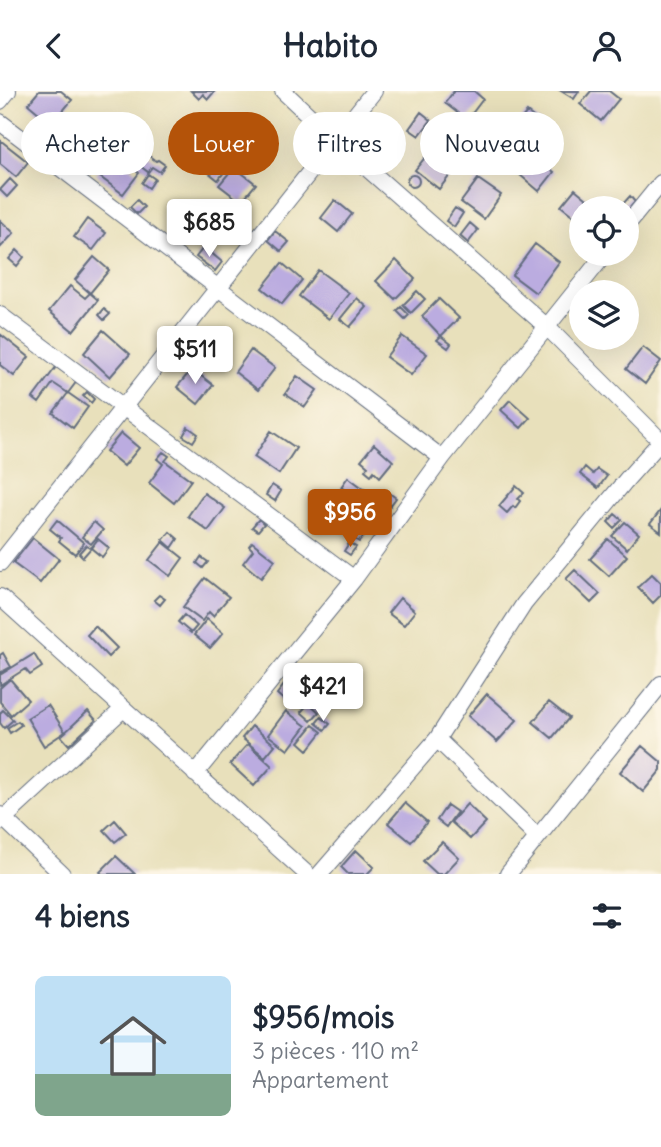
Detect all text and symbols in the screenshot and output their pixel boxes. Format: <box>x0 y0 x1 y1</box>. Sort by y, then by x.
text: Habito <box>283 25 378 66</box>
icon: back <box>35 27 73 65</box>
icon: person <box>588 27 626 65</box>
chip: Acheter <box>21 112 154 175</box>
chip: Louer <box>168 112 279 175</box>
chip: Filtres <box>293 112 406 175</box>
chip: Nouveau <box>420 112 564 175</box>
map controls <box>569 196 639 350</box>
button: locate <box>569 196 639 266</box>
pin: $685 <box>168 199 250 259</box>
text: $685 <box>183 207 235 236</box>
button: layers <box>569 280 639 350</box>
pin: $511 <box>154 327 236 386</box>
text: $511 <box>173 334 217 363</box>
pin: $956 <box>309 489 391 549</box>
text: $956 <box>324 497 376 526</box>
pin: $421 <box>282 663 364 723</box>
text: $421 <box>299 671 347 700</box>
text: 4 biens <box>35 897 130 935</box>
icon: filters <box>588 897 626 935</box>
text: $956/mois <box>252 998 394 1036</box>
icon: home <box>91 1004 175 1088</box>
text: 3 pièces · 110 m² <box>252 1036 419 1065</box>
text: Appartement <box>252 1065 389 1094</box>

